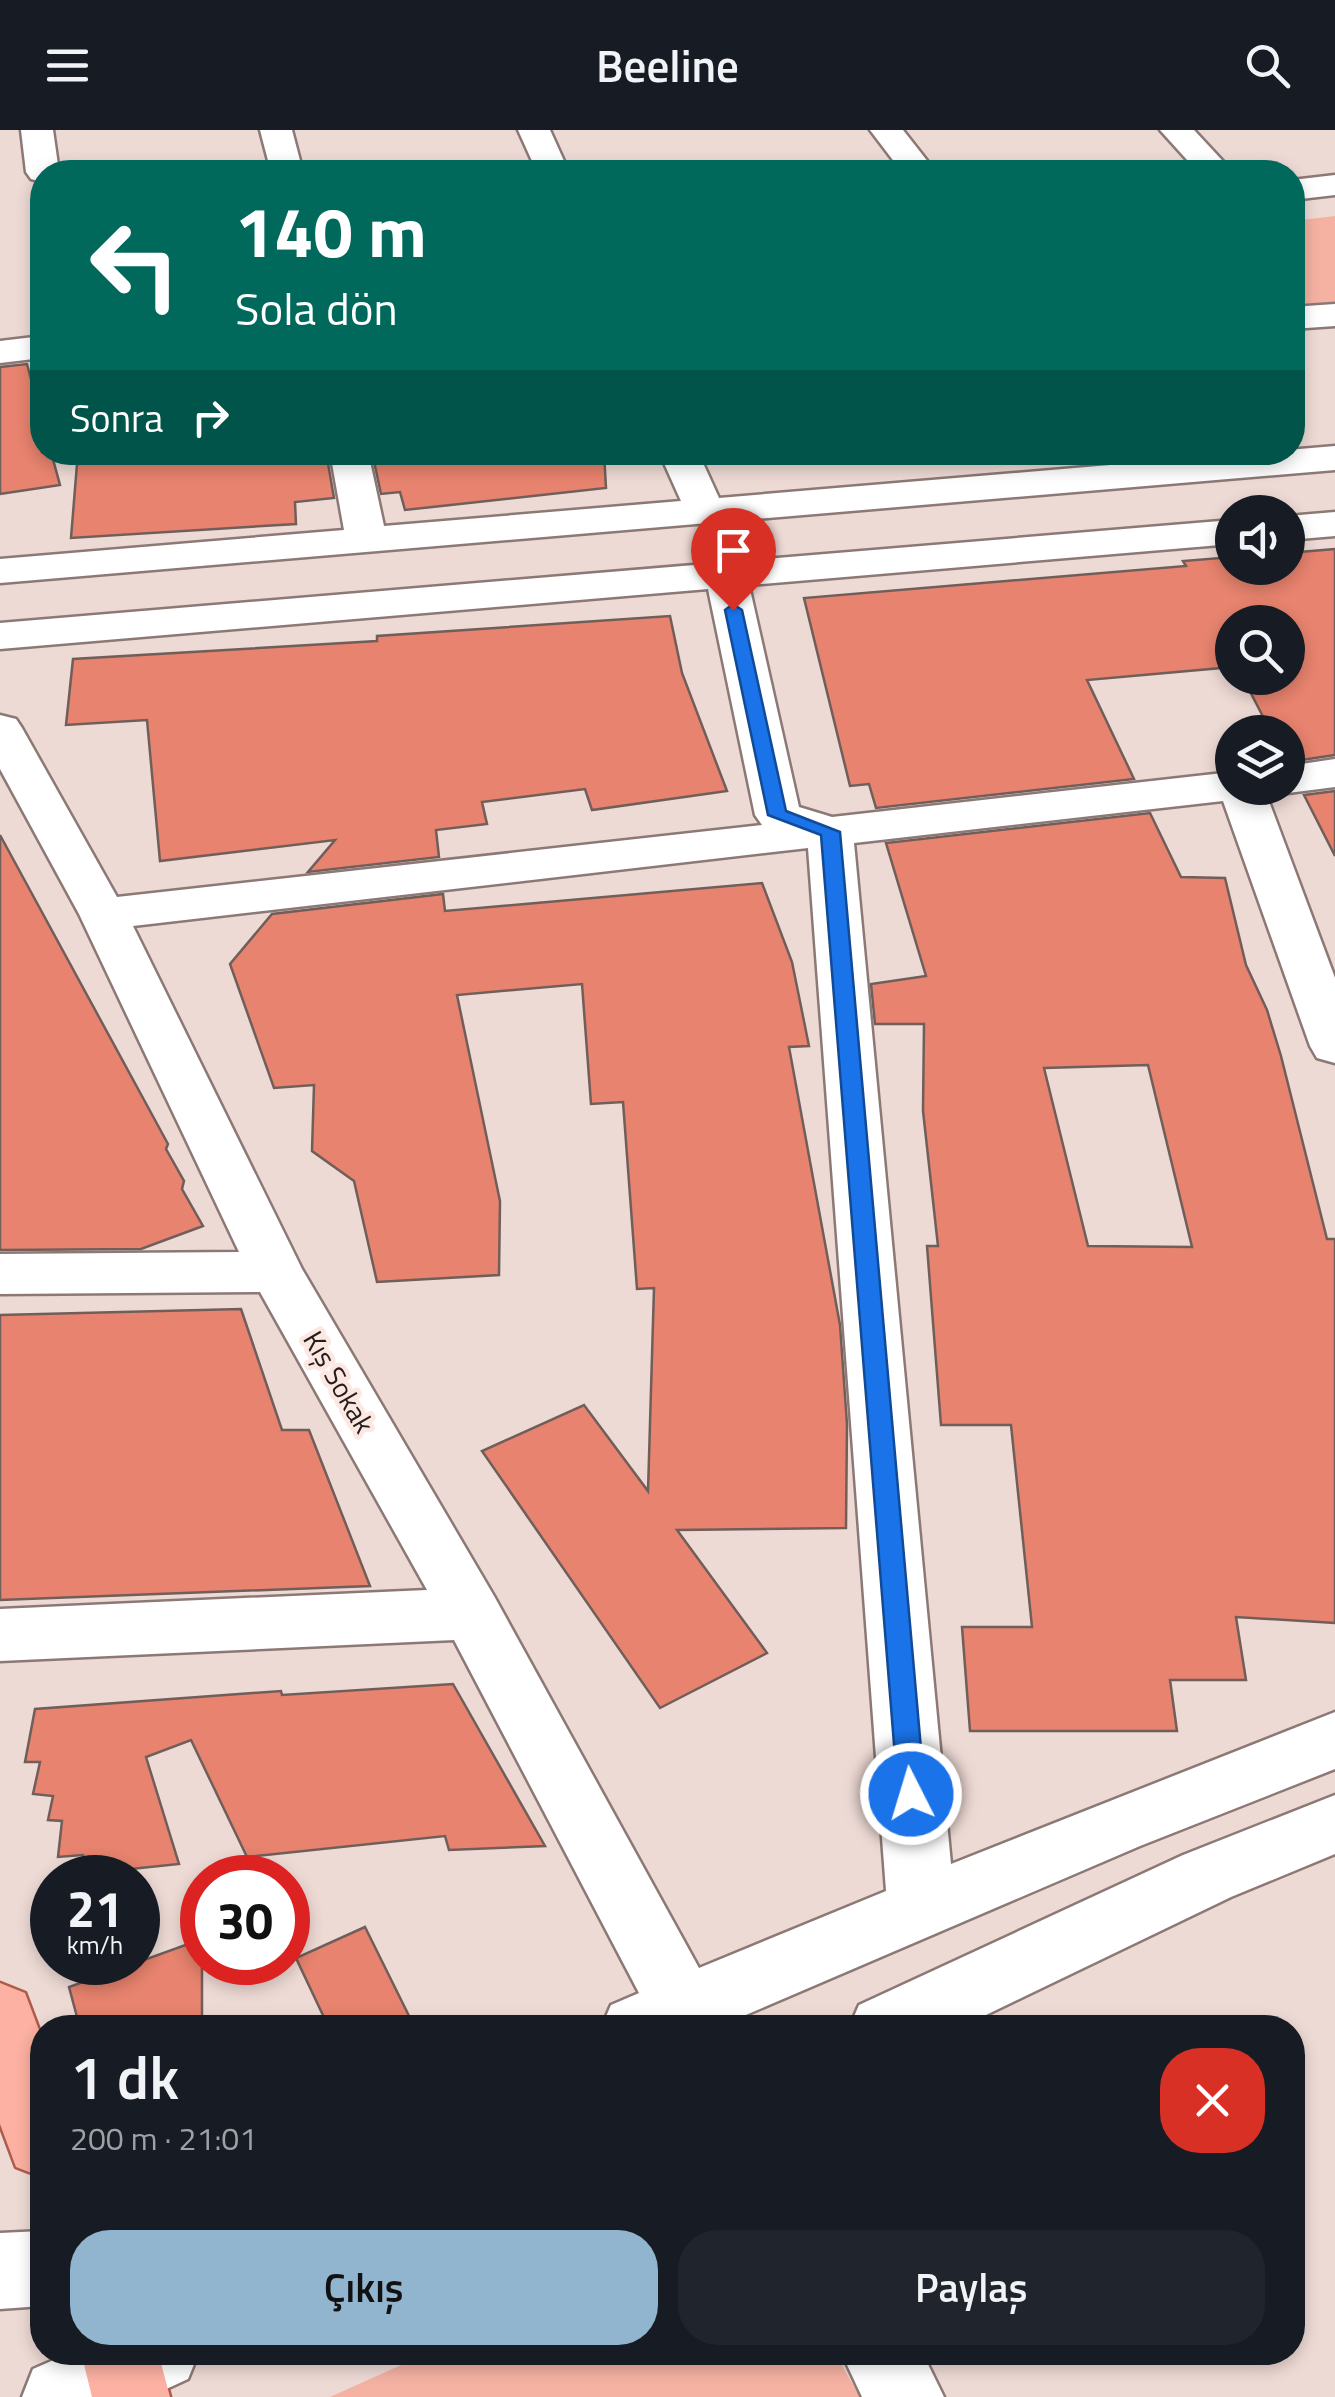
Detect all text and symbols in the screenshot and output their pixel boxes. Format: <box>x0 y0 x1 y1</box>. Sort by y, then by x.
text: Beeline <box>596 31 739 99</box>
icon: menu <box>40 38 95 93</box>
icon: search <box>1240 38 1295 93</box>
text: 140 m <box>235 178 427 284</box>
icon: left <box>70 200 200 330</box>
text: Sola dön <box>235 274 398 342</box>
text: Sonra <box>70 389 163 447</box>
icon: right <box>183 390 238 445</box>
map controls <box>1215 495 1305 805</box>
button: sound <box>1215 495 1305 585</box>
pin <box>691 508 776 611</box>
icon: arrive <box>706 523 761 578</box>
button: search <box>1215 605 1305 695</box>
button: layers <box>1215 715 1305 805</box>
street label: Kış Sokak <box>293 1323 386 1441</box>
position arrow <box>859 1742 963 1846</box>
speed limit sign: 30 <box>180 1855 310 1985</box>
text: 21 <box>67 1870 123 1946</box>
text: km/h <box>67 1926 123 1964</box>
text: 1 dk <box>70 2031 179 2122</box>
button: close <box>1160 2048 1265 2153</box>
text: 200 m · 21:01 <box>70 2114 257 2162</box>
button: Çıkış <box>70 2230 658 2345</box>
button: Paylaş <box>678 2230 1265 2345</box>

